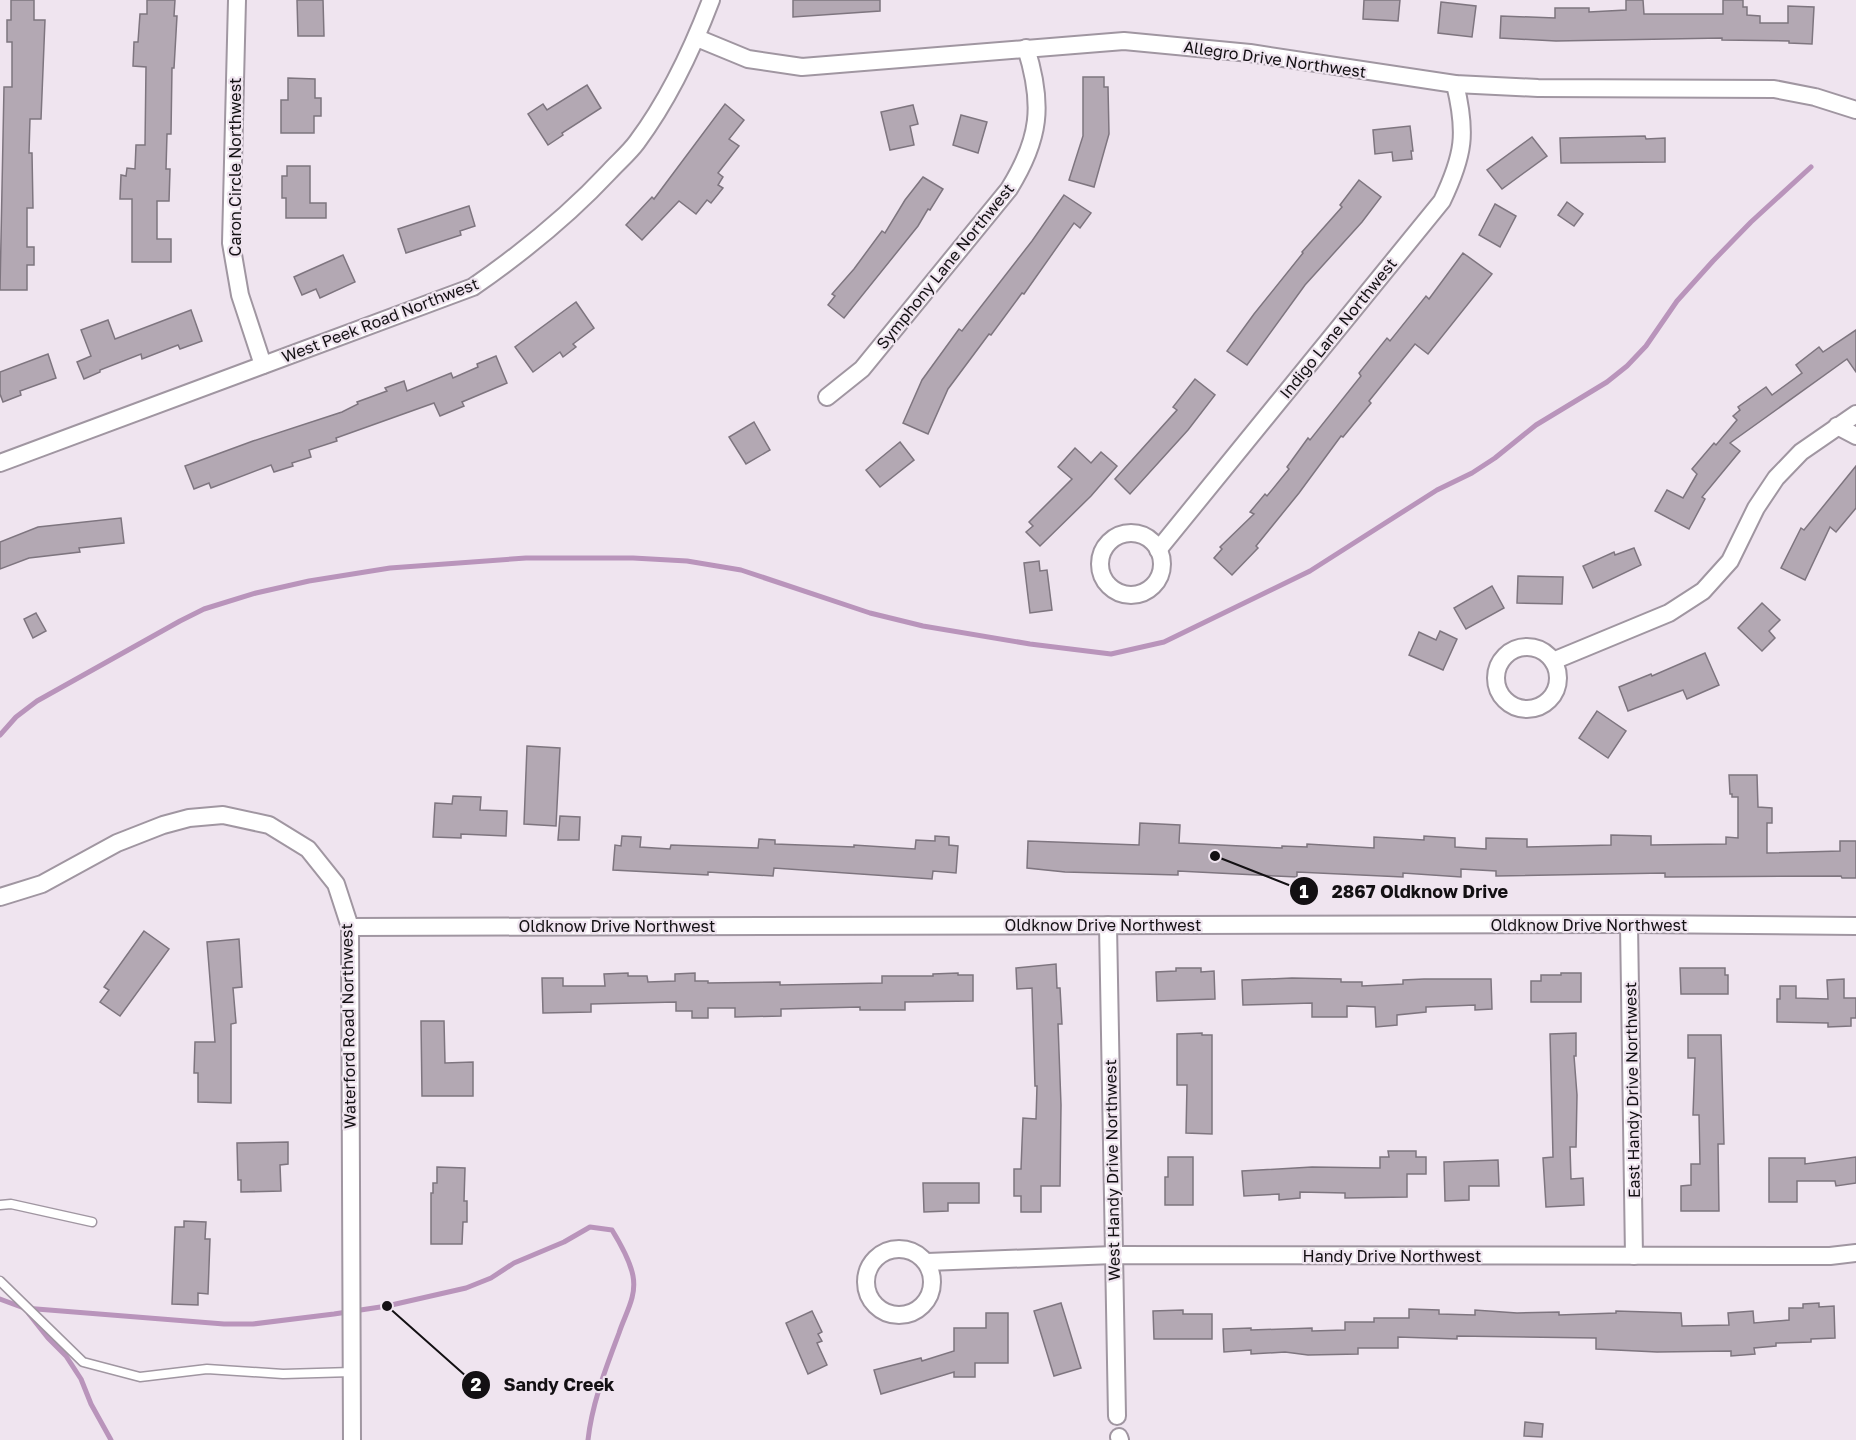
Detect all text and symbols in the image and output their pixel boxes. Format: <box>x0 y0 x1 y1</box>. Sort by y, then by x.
street label: Allegro Drive Northwest <box>1182 36 1368 82</box>
street label: Caron Circle Northwest <box>225 77 245 257</box>
street label: Symphony Lane Northwest <box>872 179 1018 353</box>
street label: Indigo Lane Northwest <box>1275 254 1401 402</box>
street label: West Peek Road Northwest <box>279 273 481 367</box>
callout: 2867 Oldknow Drive <box>1289 873 1520 909</box>
text: 1 <box>1299 880 1309 902</box>
text: 2867 Oldknow Drive <box>1332 880 1509 902</box>
street label: Oldknow Drive Northwest <box>1005 915 1201 935</box>
street label: Oldknow Drive Northwest <box>1491 915 1687 935</box>
street label: Oldknow Drive Northwest <box>519 916 715 936</box>
street label: Waterford Road Northwest <box>336 923 360 1129</box>
street label: East Handy Drive Northwest <box>1620 982 1644 1198</box>
street label: West Handy Drive Northwest <box>1100 1059 1124 1281</box>
street label: Handy Drive Northwest <box>1303 1246 1481 1266</box>
callout: Sandy Creek <box>461 1367 626 1403</box>
text: 2 <box>471 1373 482 1395</box>
text: Sandy Creek <box>504 1373 615 1395</box>

